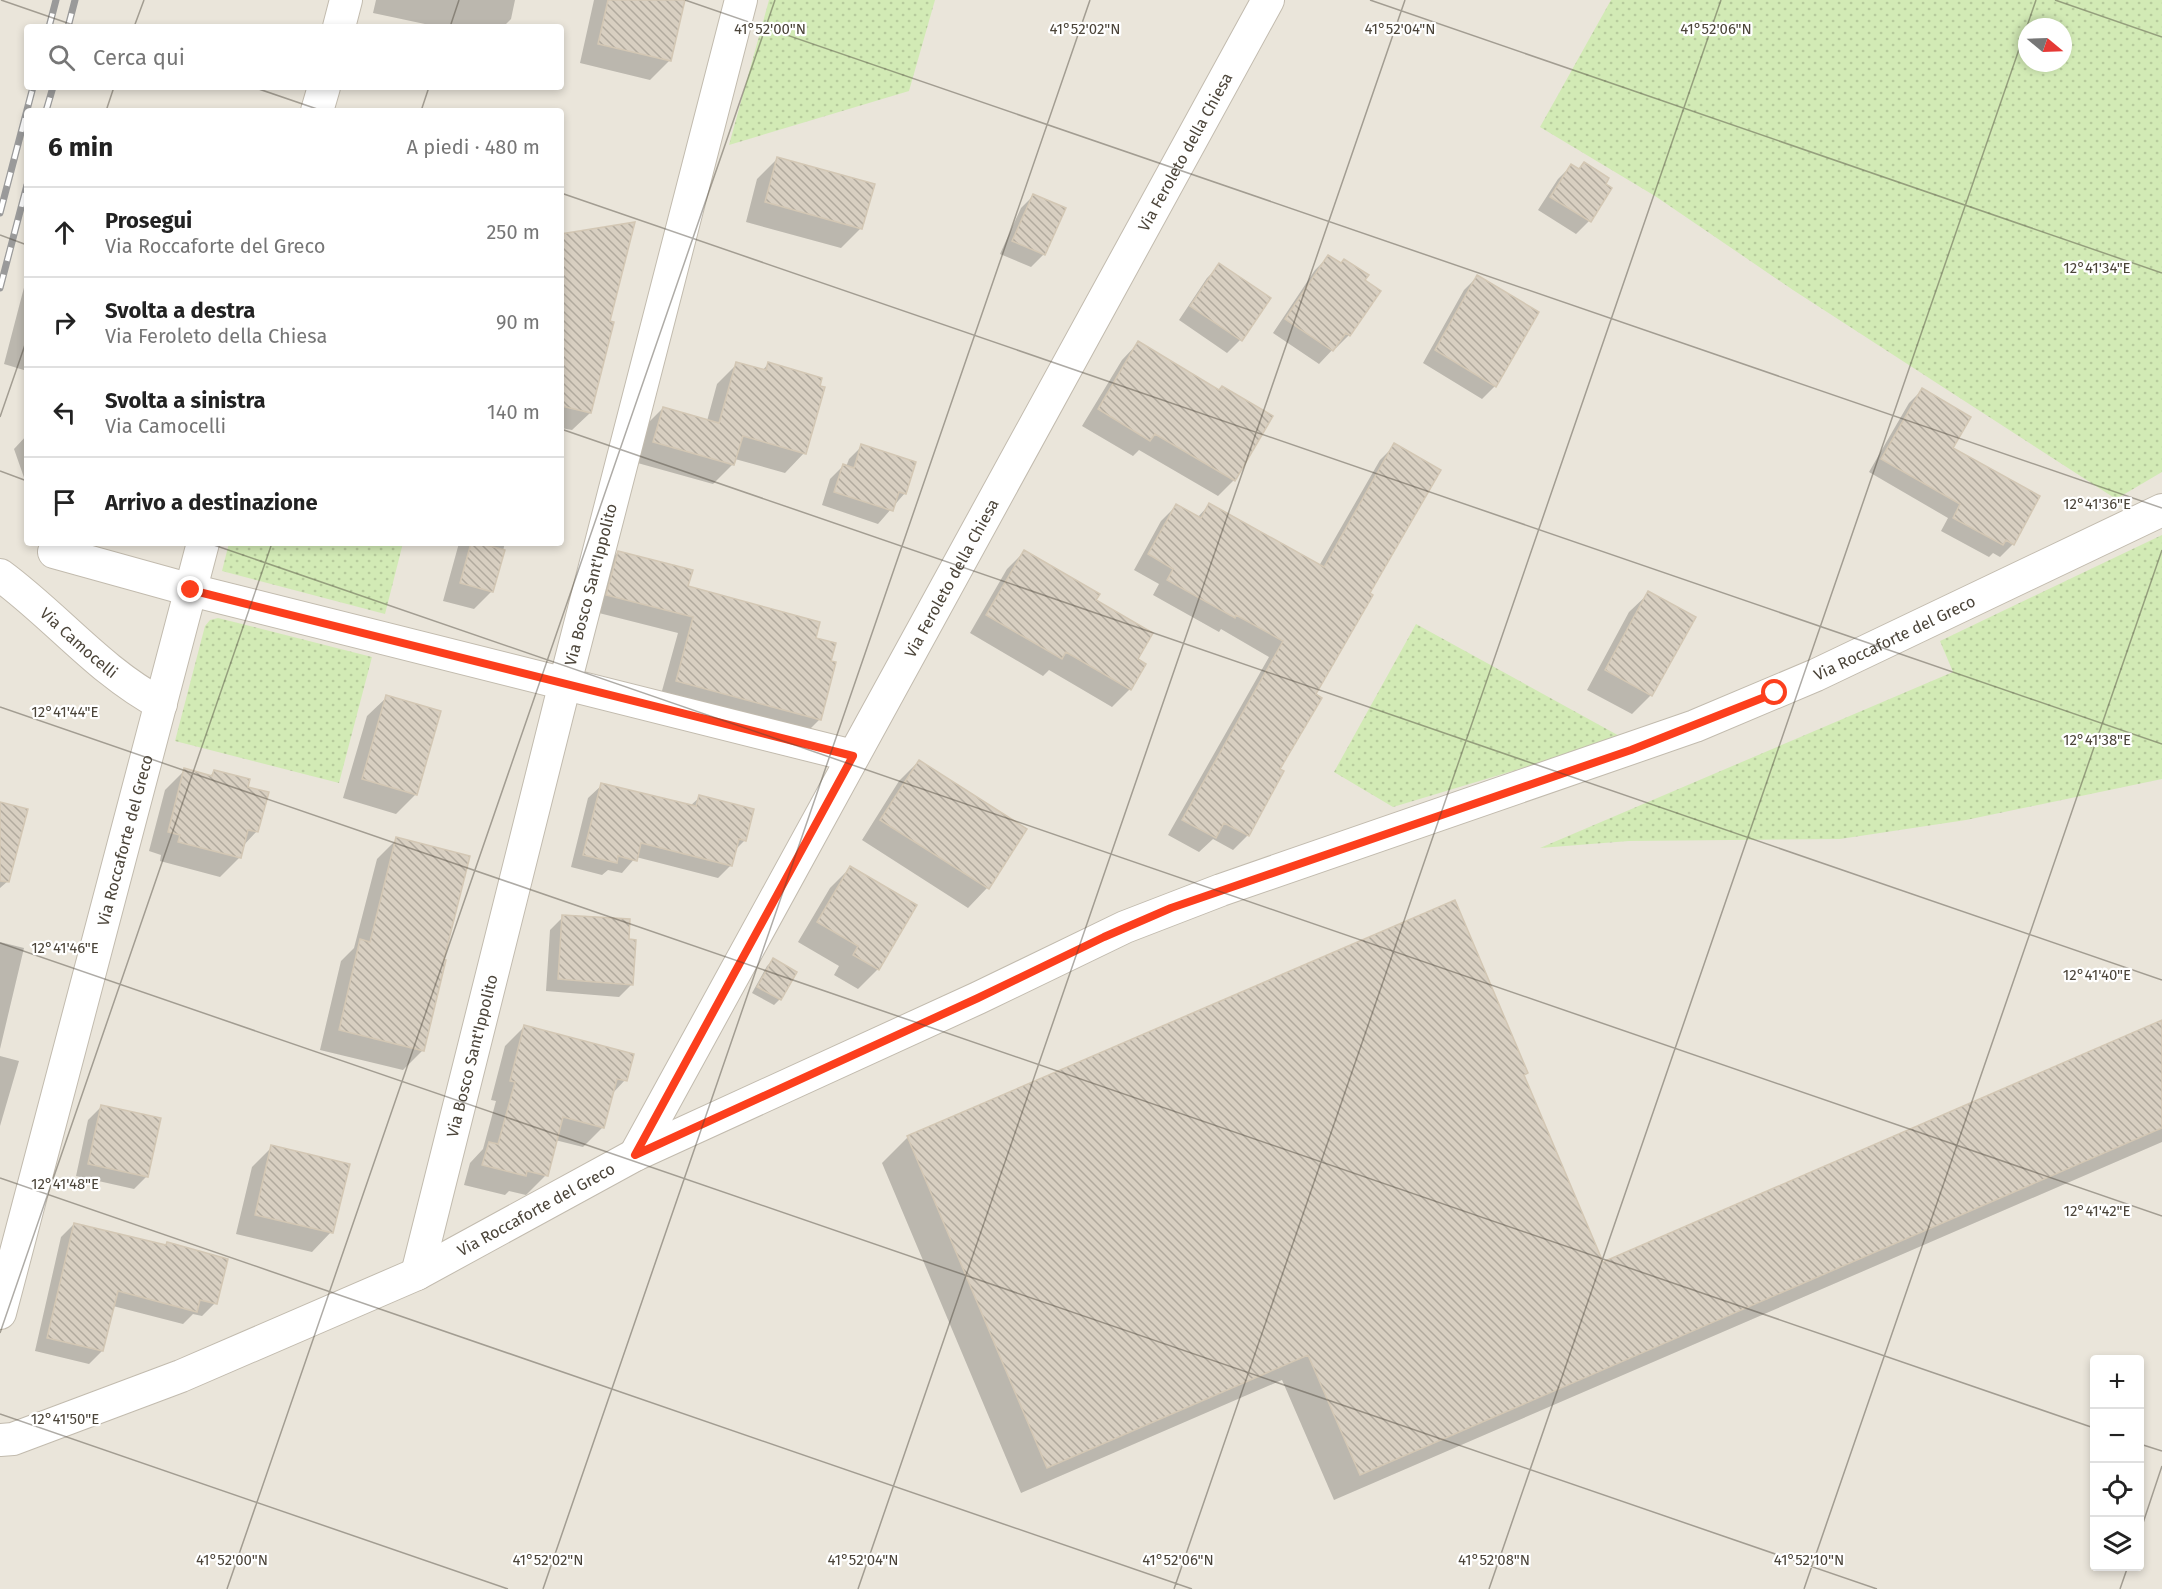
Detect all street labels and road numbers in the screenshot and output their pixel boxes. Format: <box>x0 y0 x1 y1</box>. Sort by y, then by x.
street label: Via Feroleto della Chiesa <box>1134 69 1236 235</box>
street label: Via Feroleto della Chiesa <box>901 496 1003 661</box>
street label: Via Bosco Sant'Ippolito <box>561 501 621 668</box>
street label: Via Roccaforte del Greco <box>1811 592 1978 685</box>
street label: Via Camocelli <box>36 604 121 682</box>
street label: Via Roccaforte del Greco <box>93 753 157 928</box>
street label: Via Bosco Sant'Ippolito <box>443 973 502 1139</box>
street label: Via Roccaforte del Greco <box>454 1159 618 1260</box>

